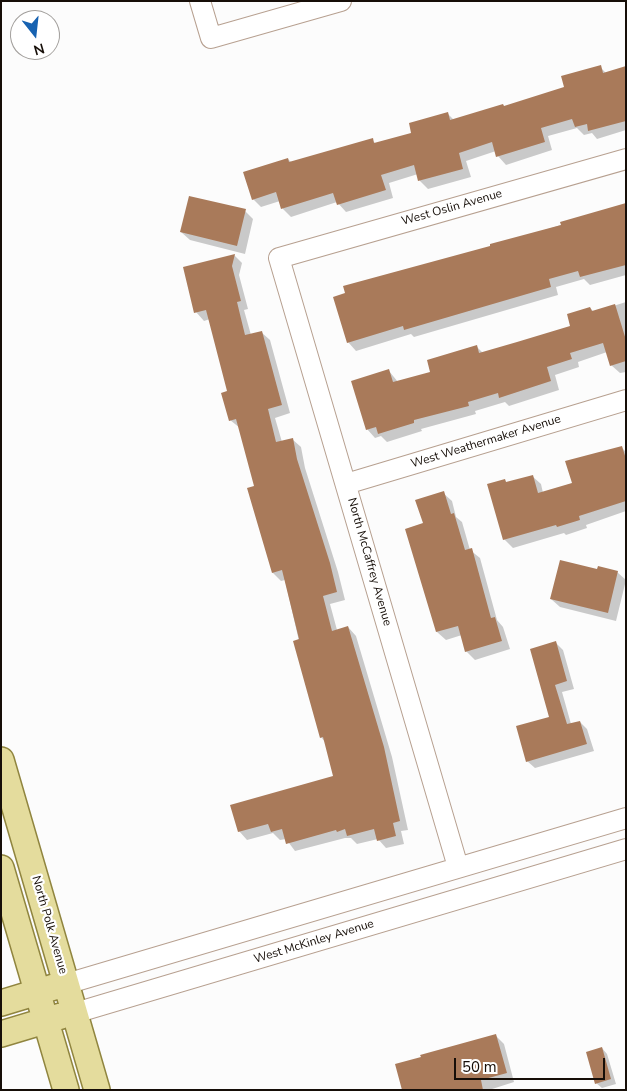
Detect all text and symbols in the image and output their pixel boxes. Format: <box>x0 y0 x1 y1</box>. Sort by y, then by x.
north arrow <box>10 10 60 60</box>
text: N <box>31 38 47 60</box>
street label: West Oslin Avenue <box>400 187 504 229</box>
street label: West Weathermaker Avenue <box>409 412 563 472</box>
street label: North McCaffrey Avenue <box>344 496 394 628</box>
street label: North Polk Avenue <box>28 874 70 976</box>
street label: West McKinley Avenue <box>252 917 376 967</box>
scale bar <box>457 1048 608 1080</box>
text: 50 m <box>462 1057 497 1077</box>

